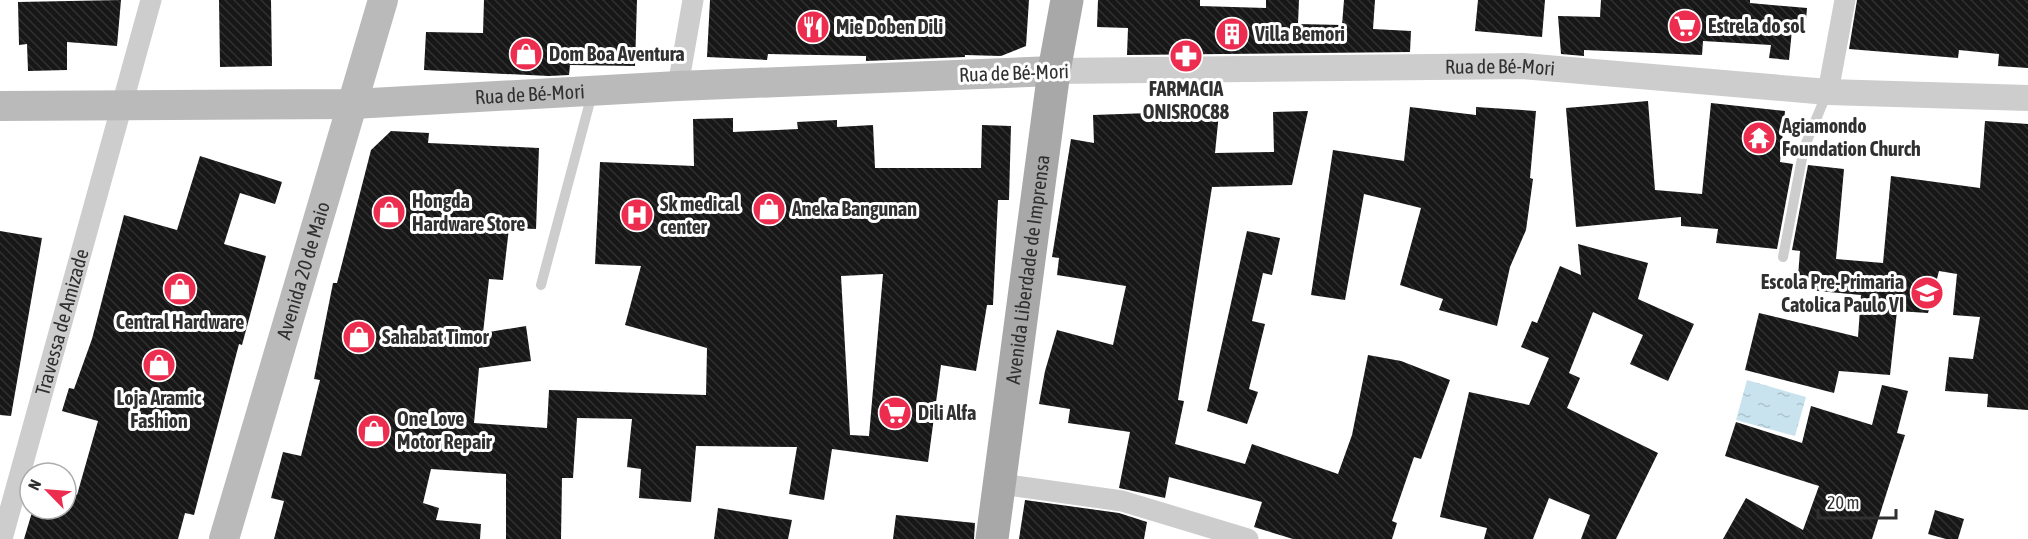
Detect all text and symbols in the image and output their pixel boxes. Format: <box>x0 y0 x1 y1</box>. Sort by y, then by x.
supermarket icon: Estrela do sol <box>1667 8 1703 44</box>
restaurant icon: Mie Doben Dili <box>795 9 831 45</box>
place label: Estrela do sol <box>1708 14 1806 37</box>
place label: Mie Doben Dili <box>836 15 943 38</box>
building icon: Villa Bemori <box>1214 16 1250 52</box>
place label: Villa Bemori <box>1254 22 1345 45</box>
shop icon: Dom Boa Aventura <box>508 36 544 72</box>
pharmacy icon: FARMACIA ONISROC88 <box>1168 38 1204 74</box>
place label: Dom Boa Aventura <box>549 42 685 65</box>
street label: Rua de Bé-Mori <box>1445 54 1556 80</box>
street label: Rua de Bé-Mori <box>959 59 1069 86</box>
place label: FARMACIA ONISROC88 <box>1143 77 1230 123</box>
street label: Rua de Bé-Mori <box>474 79 585 108</box>
place label: Agiamondo Foundation Church <box>1781 114 1921 160</box>
temple icon: Agiamondo Foundation Church <box>1741 120 1777 156</box>
street label: Avenida Liberdade de Imprensa <box>1001 153 1054 385</box>
place label: Hongda Hardware Store <box>412 189 525 235</box>
shop icon: Aneka Bangunan <box>751 191 787 227</box>
place label: Sk medical center <box>660 192 740 238</box>
shop icon: Hongda Hardware Store <box>371 194 407 230</box>
hospital icon: Sk medical center <box>619 197 655 233</box>
place label: Aneka Bangunan <box>791 197 917 220</box>
street label: Avenida 20 de Maio <box>272 199 334 342</box>
street label: Travessa de Amizade <box>30 246 93 398</box>
place label: Escola Pre-Primaria Catolica Paulo VI <box>1761 270 1904 316</box>
shop icon: Central Hardware <box>162 271 198 307</box>
school or university icon: Escola Pre-Primaria Catolica Paulo VI <box>1909 275 1945 311</box>
place label: Central Hardware <box>116 310 244 333</box>
shop icon: Sahabat Timor <box>341 319 377 355</box>
place label: Sahabat Timor <box>382 325 490 348</box>
shop icon: Loja Aramic Fashion <box>141 347 177 383</box>
place label: Loja Aramic Fashion <box>117 386 202 432</box>
supermarket icon: Dili Alfa <box>877 395 913 431</box>
place label: Dili Alfa <box>918 401 976 424</box>
place label: One Love Motor Repair <box>397 407 493 453</box>
shop icon: One Love Motor Repair <box>356 413 392 449</box>
north arrow <box>18 461 78 521</box>
text: N <box>24 477 45 493</box>
scale bar <box>1818 482 1896 520</box>
text: 20 m <box>1827 492 1859 513</box>

